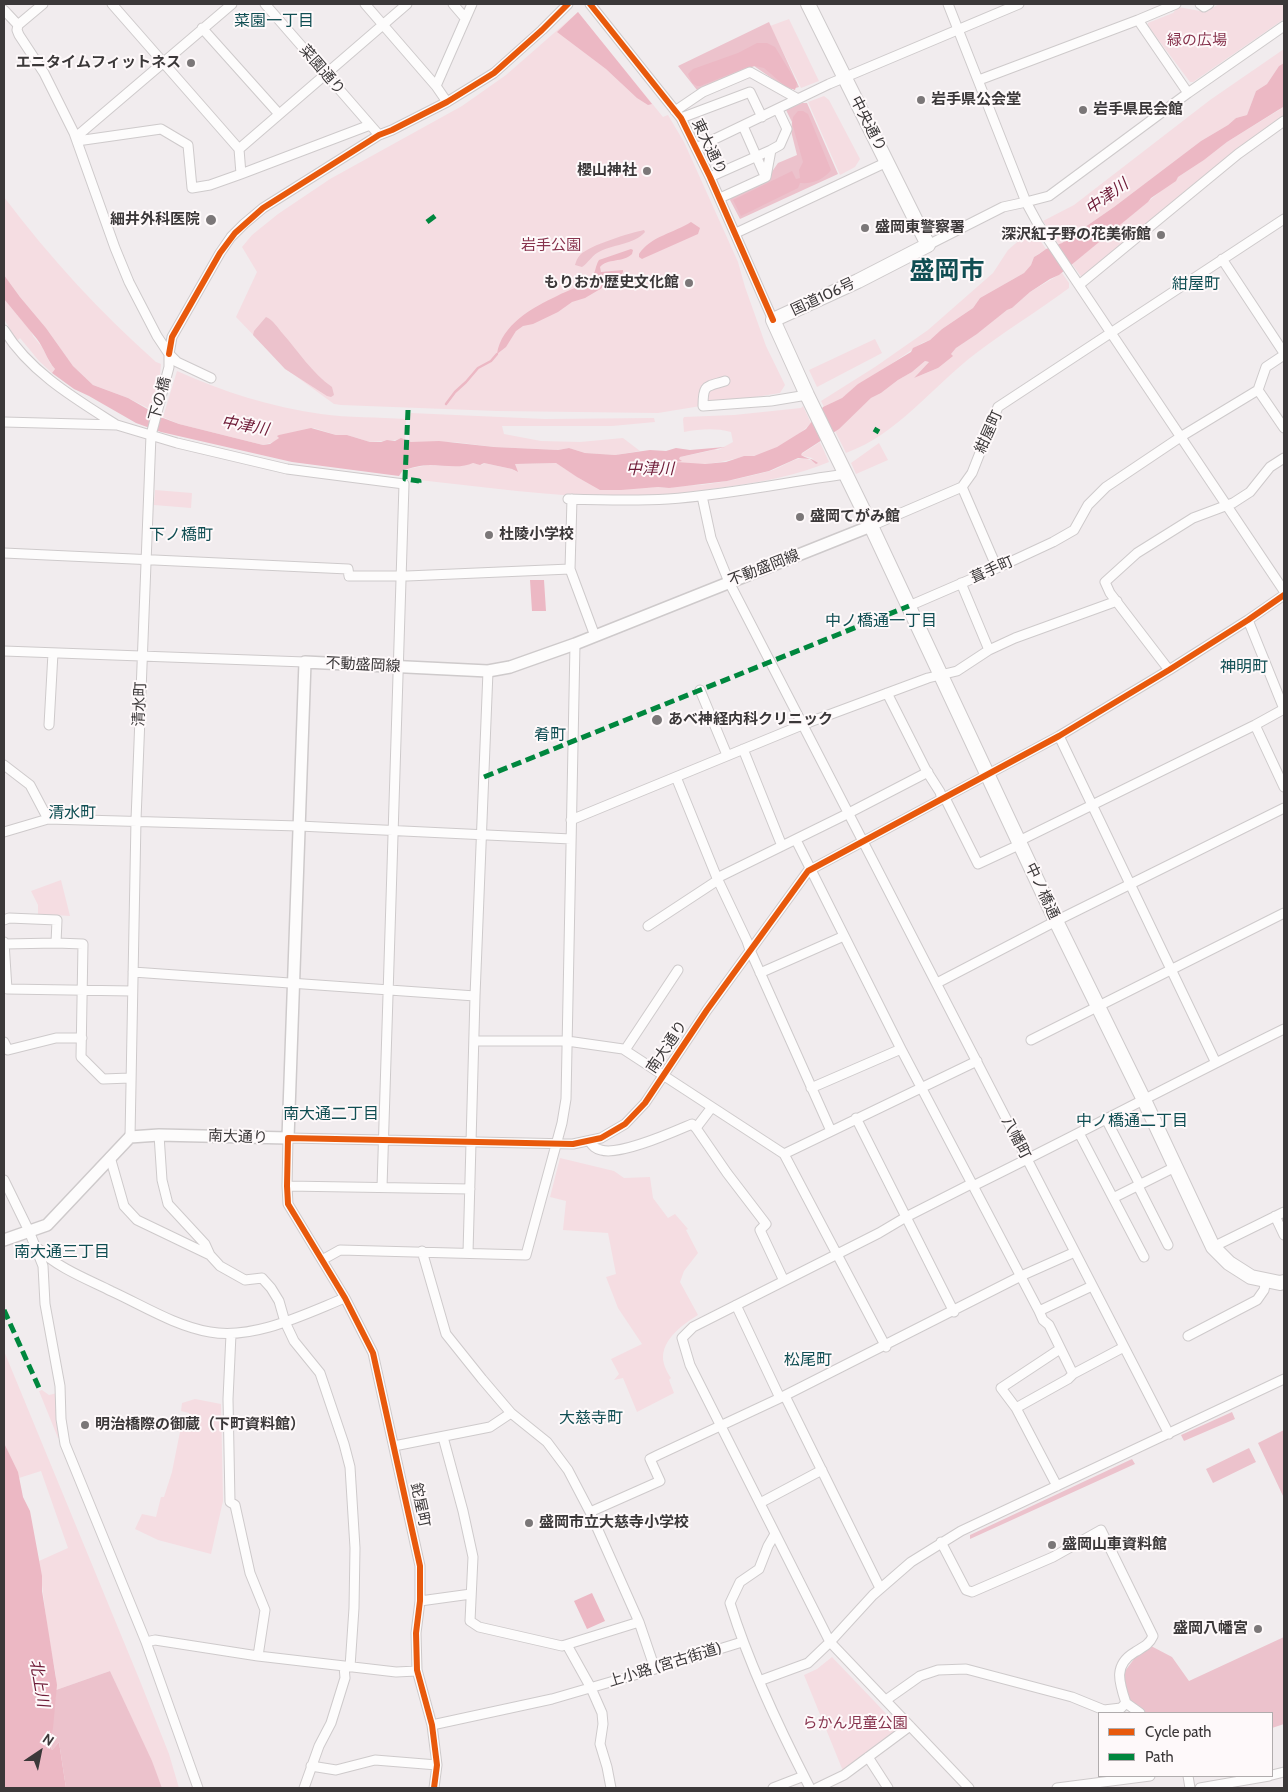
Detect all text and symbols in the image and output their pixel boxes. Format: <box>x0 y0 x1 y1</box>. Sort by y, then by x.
district label: 菜園一丁目 <box>234 11 314 31</box>
park label: 緑の広場 <box>1167 32 1227 50</box>
street label: 菜園通り <box>296 41 348 99</box>
place label: エニタイムフィットネス <box>16 54 181 72</box>
marker: エニタイムフィットネス <box>185 57 197 69</box>
place label: 岩手県公会堂 <box>931 91 1021 109</box>
street label: 中央通り <box>846 93 890 155</box>
marker: 岩手県公会堂 <box>915 94 927 106</box>
place label: 岩手県民会館 <box>1093 101 1183 119</box>
marker: 岩手県民会館 <box>1077 104 1089 116</box>
street label: 東大通り <box>688 116 730 178</box>
place label: 櫻山神社 <box>577 162 637 180</box>
marker: 櫻山神社 <box>641 165 653 177</box>
water label: 中津川 <box>1082 175 1132 219</box>
place label: 細井外科医院 <box>110 211 200 229</box>
marker: 細井外科医院 <box>204 213 218 227</box>
place label: 盛岡東警察署 <box>875 219 965 237</box>
marker: 盛岡東警察署 <box>859 222 871 234</box>
place label: 深沢紅子野の花美術館 <box>1001 226 1151 244</box>
marker: 深沢紅子野の花美術館 <box>1155 229 1167 241</box>
park label: 岩手公園 <box>521 237 581 255</box>
district label: 盛岡市 <box>910 257 984 287</box>
place label: もりおか歴史文化館 <box>544 274 679 292</box>
street label: 国道106号 <box>788 274 858 320</box>
district label: 紺屋町 <box>1172 274 1220 294</box>
marker: もりおか歴史文化館 <box>683 277 695 289</box>
street label: 下の橋 <box>145 375 175 423</box>
street label: 紺屋町 <box>972 408 1006 456</box>
water label: 中津川 <box>220 412 270 440</box>
water label: 中津川 <box>626 459 674 479</box>
place label: 盛岡てがみ館 <box>810 508 900 526</box>
marker: 盛岡てがみ館 <box>794 511 806 523</box>
district label: 下ノ橋町 <box>149 525 213 545</box>
place label: 杜陵小学校 <box>499 526 574 544</box>
marker: 杜陵小学校 <box>483 529 495 541</box>
street label: 不動盛岡線 <box>726 546 802 590</box>
street label: 葺手町 <box>968 553 1016 587</box>
district label: 中ノ橋通一丁目 <box>825 611 937 631</box>
street label: 不動盛岡線 <box>325 654 401 676</box>
district label: 神明町 <box>1220 657 1268 677</box>
street label: 清水町 <box>130 681 150 727</box>
place label: あべ神経内科クリニック <box>668 711 833 729</box>
marker: あべ神経内科クリニック <box>650 713 664 727</box>
district label: 肴町 <box>534 725 566 745</box>
district label: 清水町 <box>48 803 96 823</box>
street label: 中ノ橋通 <box>1021 860 1063 922</box>
street label: 南大通り <box>643 1017 691 1077</box>
district label: 南大通二丁目 <box>283 1104 379 1124</box>
district label: 中ノ橋通二丁目 <box>1076 1111 1188 1131</box>
street label: 八幡町 <box>998 1114 1034 1162</box>
street label: 南大通り <box>208 1127 268 1147</box>
district label: 南大通三丁目 <box>14 1242 110 1262</box>
district label: 松尾町 <box>784 1350 832 1370</box>
district label: 大慈寺町 <box>559 1408 623 1428</box>
place label: 明治橋際の御蔵（下町資料館） <box>95 1416 305 1434</box>
marker: 明治橋際の御蔵（下町資料館） <box>79 1419 91 1431</box>
street label: 鉈屋町 <box>407 1481 433 1529</box>
place label: 盛岡市立大慈寺小学校 <box>539 1514 689 1532</box>
marker: 盛岡市立大慈寺小学校 <box>523 1517 535 1529</box>
place label: 盛岡山車資料館 <box>1062 1536 1167 1554</box>
marker: 盛岡山車資料館 <box>1046 1539 1058 1551</box>
place label: 盛岡八幡宮 <box>1173 1620 1248 1638</box>
marker: 盛岡八幡宮 <box>1252 1623 1264 1635</box>
street label: 上小路 (宮古街道) <box>606 1639 724 1691</box>
water label: 北上川 <box>25 1658 53 1708</box>
legend <box>1098 1712 1273 1777</box>
park label: らかん児童公園 <box>803 1715 907 1733</box>
text: Cycle path <box>1145 1723 1211 1741</box>
north arrow <box>15 1727 65 1777</box>
text: N <box>39 1729 58 1750</box>
text: Path <box>1145 1748 1174 1766</box>

